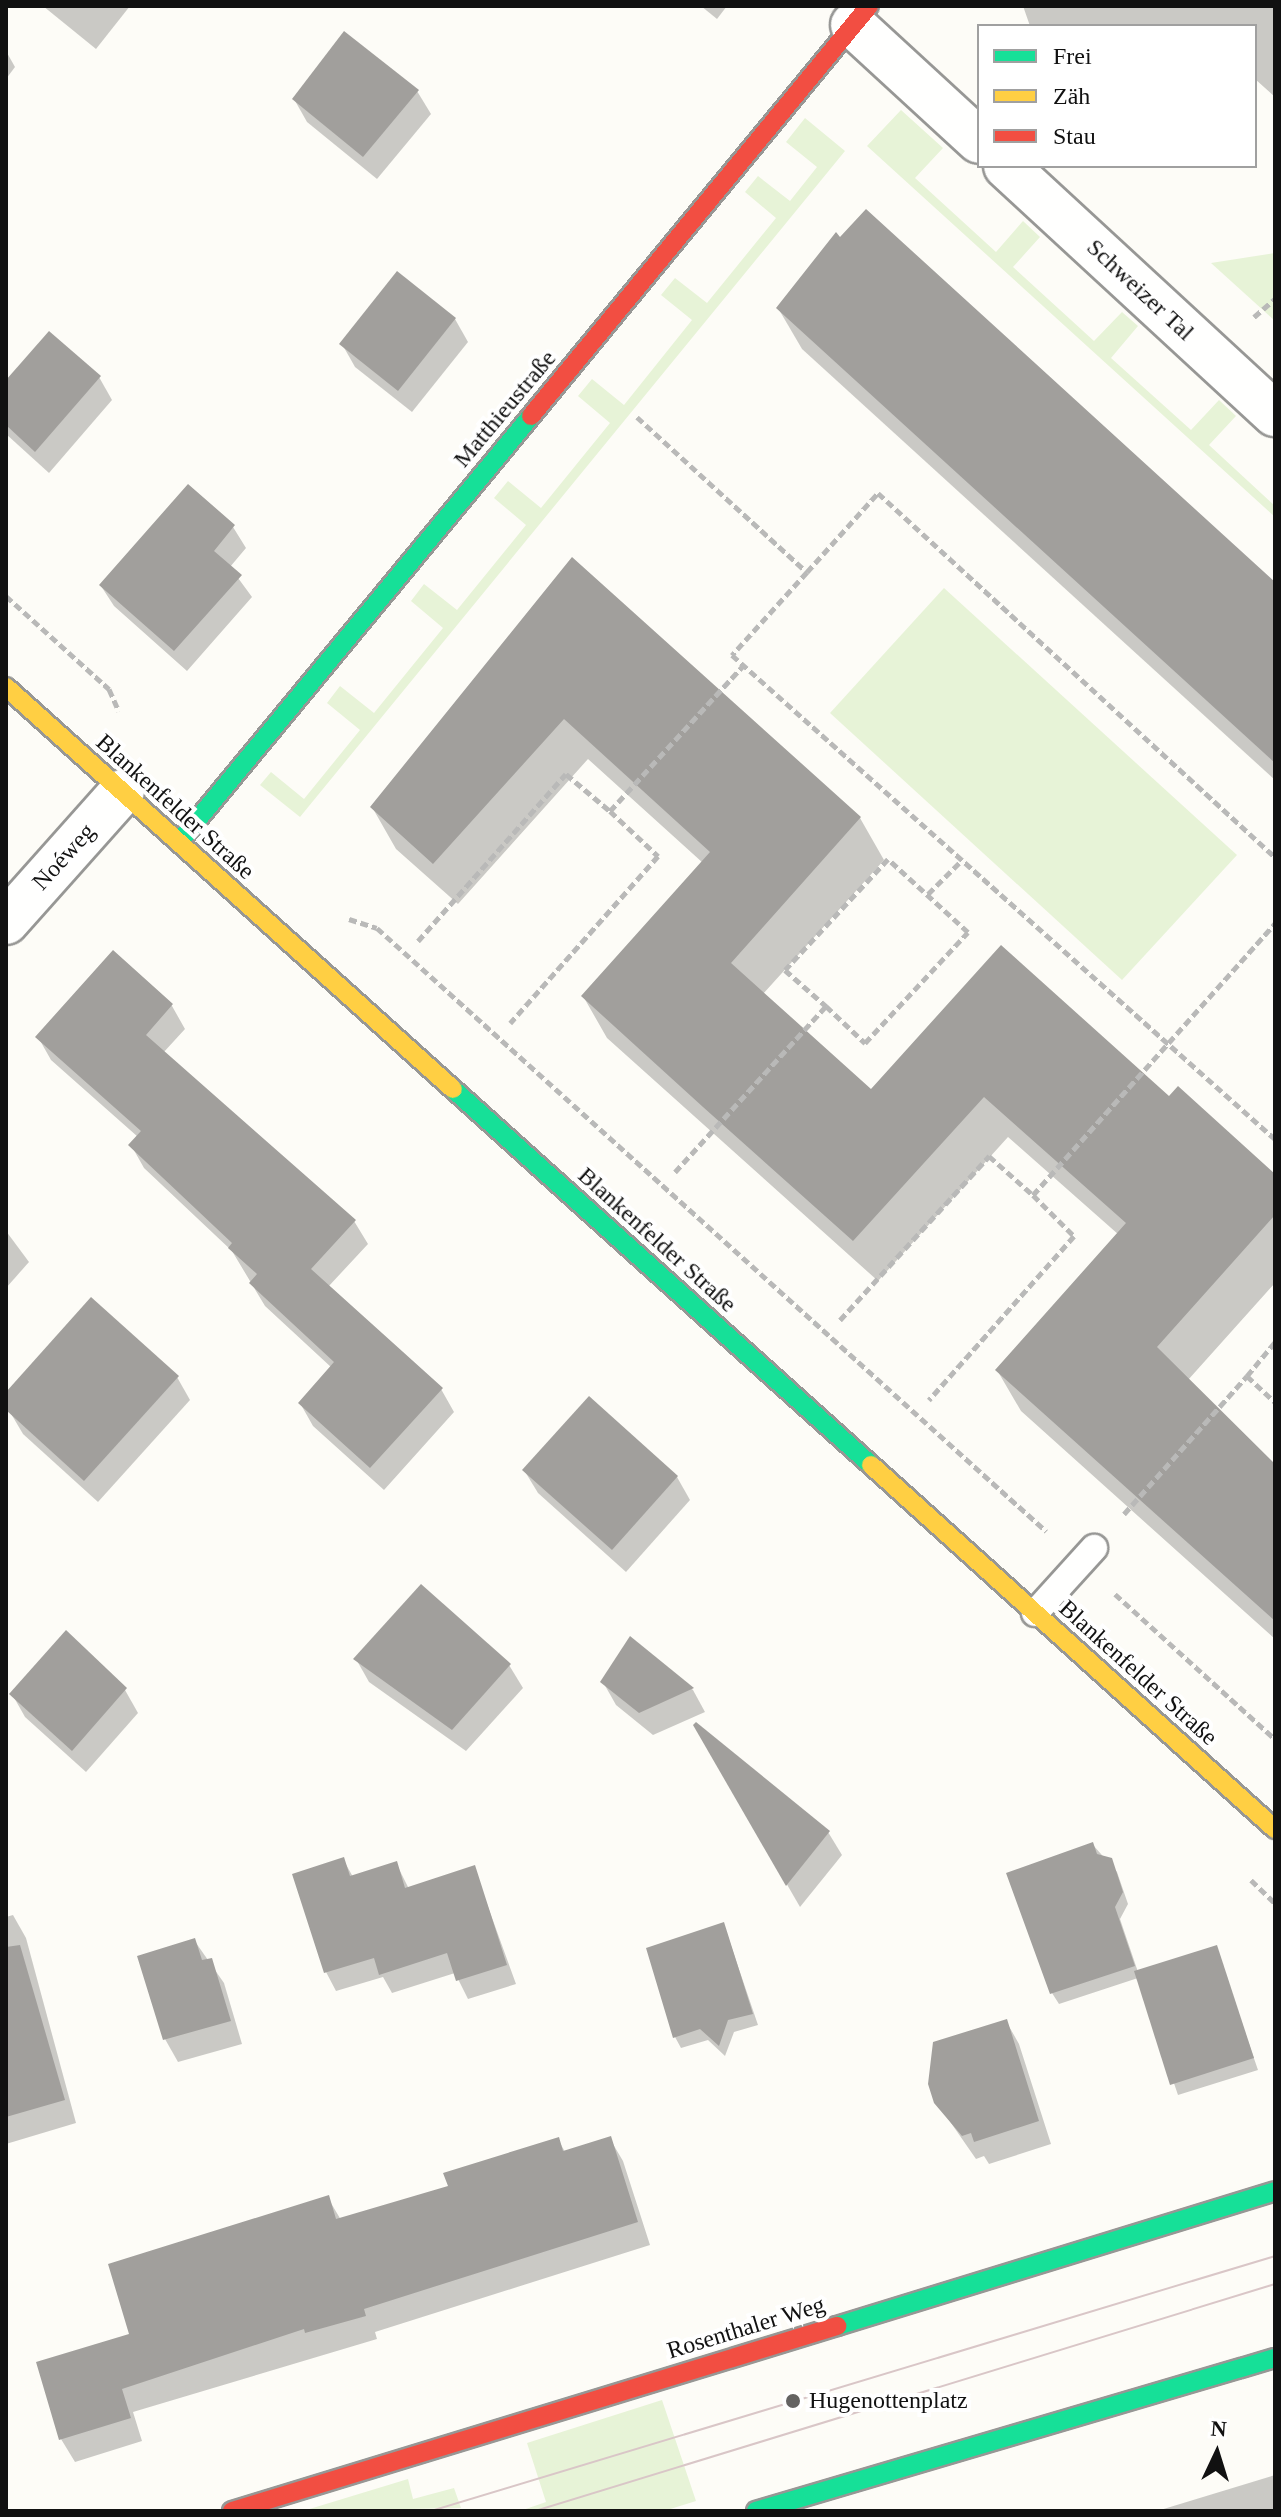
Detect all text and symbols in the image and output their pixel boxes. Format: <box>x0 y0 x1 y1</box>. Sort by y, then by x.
legend <box>977 24 1257 168</box>
text: Frei <box>1053 43 1092 69</box>
text: Zäh <box>1053 83 1090 109</box>
text: Stau <box>1053 123 1096 149</box>
street label: Schweizer Tal <box>1080 233 1200 347</box>
street label: Matthieustraße <box>448 345 562 473</box>
street label: Blankenfelder Straße <box>90 728 260 886</box>
street label: Noéweg <box>27 818 101 896</box>
street label: Blankenfelder Straße <box>572 1161 742 1319</box>
street label: Blankenfelder Straße <box>1053 1594 1223 1752</box>
street label: Rosenthaler Weg <box>663 2290 829 2366</box>
place label: Hugenottenplatz <box>809 2387 968 2415</box>
marker: Hugenottenplatz <box>784 2392 802 2410</box>
north arrow <box>1177 2413 1257 2493</box>
text: N <box>1210 2416 1227 2442</box>

